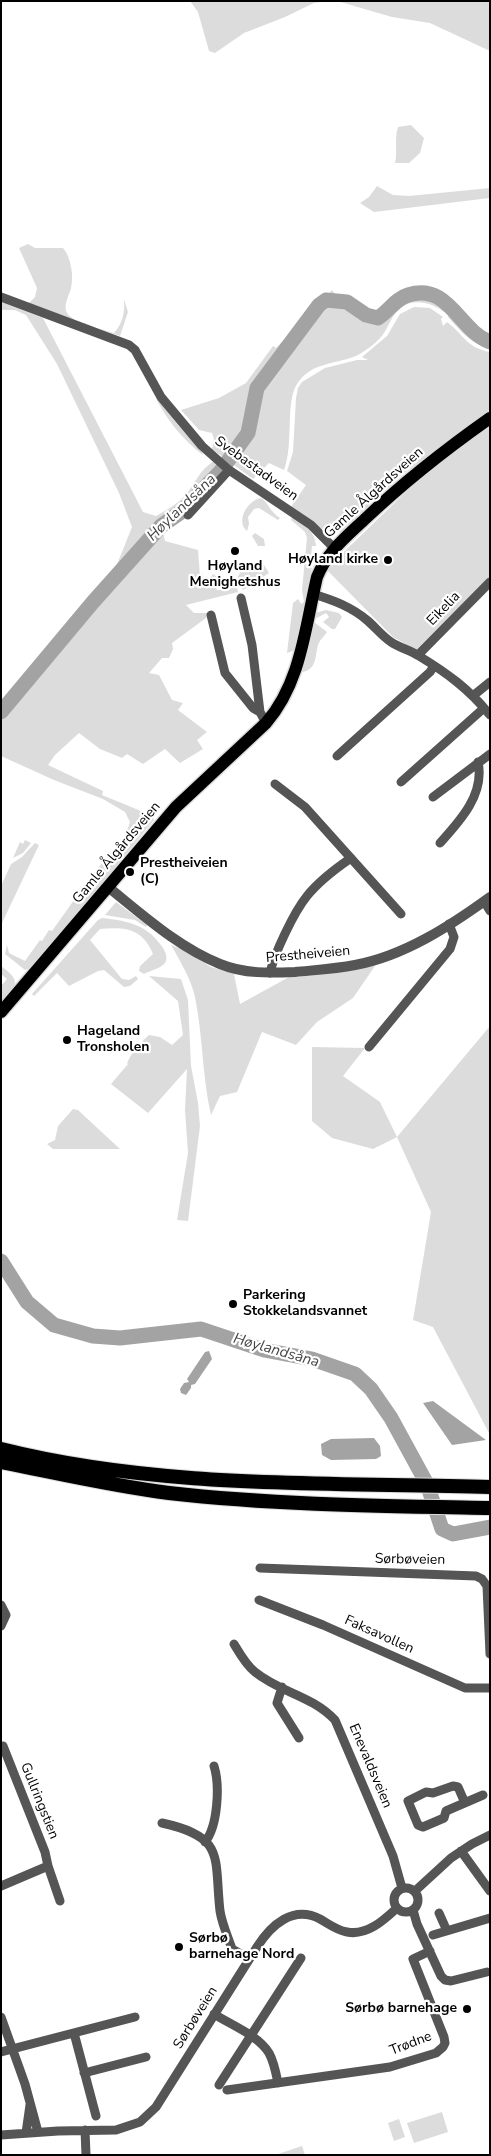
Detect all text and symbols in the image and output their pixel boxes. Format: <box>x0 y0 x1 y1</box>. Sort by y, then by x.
street label: Svebastadveien <box>211 433 301 505</box>
street label: Gamle Ålgårdsveien <box>321 444 427 542</box>
water label: Høylandsåna <box>144 471 220 545</box>
marker: Høyland Menighetshus <box>229 545 241 557</box>
place label: Høyland kirke <box>288 552 378 568</box>
marker: Høyland kirke <box>382 554 394 566</box>
place label: Høyland Menighetshus <box>189 559 281 592</box>
street label: Eikelia <box>424 589 464 629</box>
street label: Gamle Ålgårdsveien <box>70 799 164 907</box>
place label: Prestheiveien (C) <box>140 856 228 889</box>
marker: Prestheiveien (C) <box>124 866 136 878</box>
street label: Prestheiveien <box>265 943 351 967</box>
place label: Hageland Tronsholen <box>77 1024 149 1056</box>
marker: Hageland Tronsholen <box>61 1034 73 1046</box>
place label: Parkering Stokkelandsvannet <box>243 1288 367 1320</box>
marker: Parkering Stokkelandsvannet <box>227 1298 239 1310</box>
water label: Høylandsåna <box>231 1330 321 1372</box>
street label: Sørbøveien <box>375 1551 445 1569</box>
street label: Faksavollen <box>342 1612 416 1658</box>
street label: Enevaldsveien <box>345 1721 395 1811</box>
street label: Gullringstien <box>16 1760 62 1842</box>
place label: Sørbø barnehage Nord <box>189 1931 294 1964</box>
marker: Sørbø barnehage Nord <box>173 1941 185 1953</box>
street label: Sørbøveien <box>170 1984 222 2052</box>
place label: Sørbø barnehage <box>345 2001 457 2017</box>
marker: Sørbø barnehage <box>461 2003 473 2015</box>
street label: Trødne <box>388 2028 434 2060</box>

